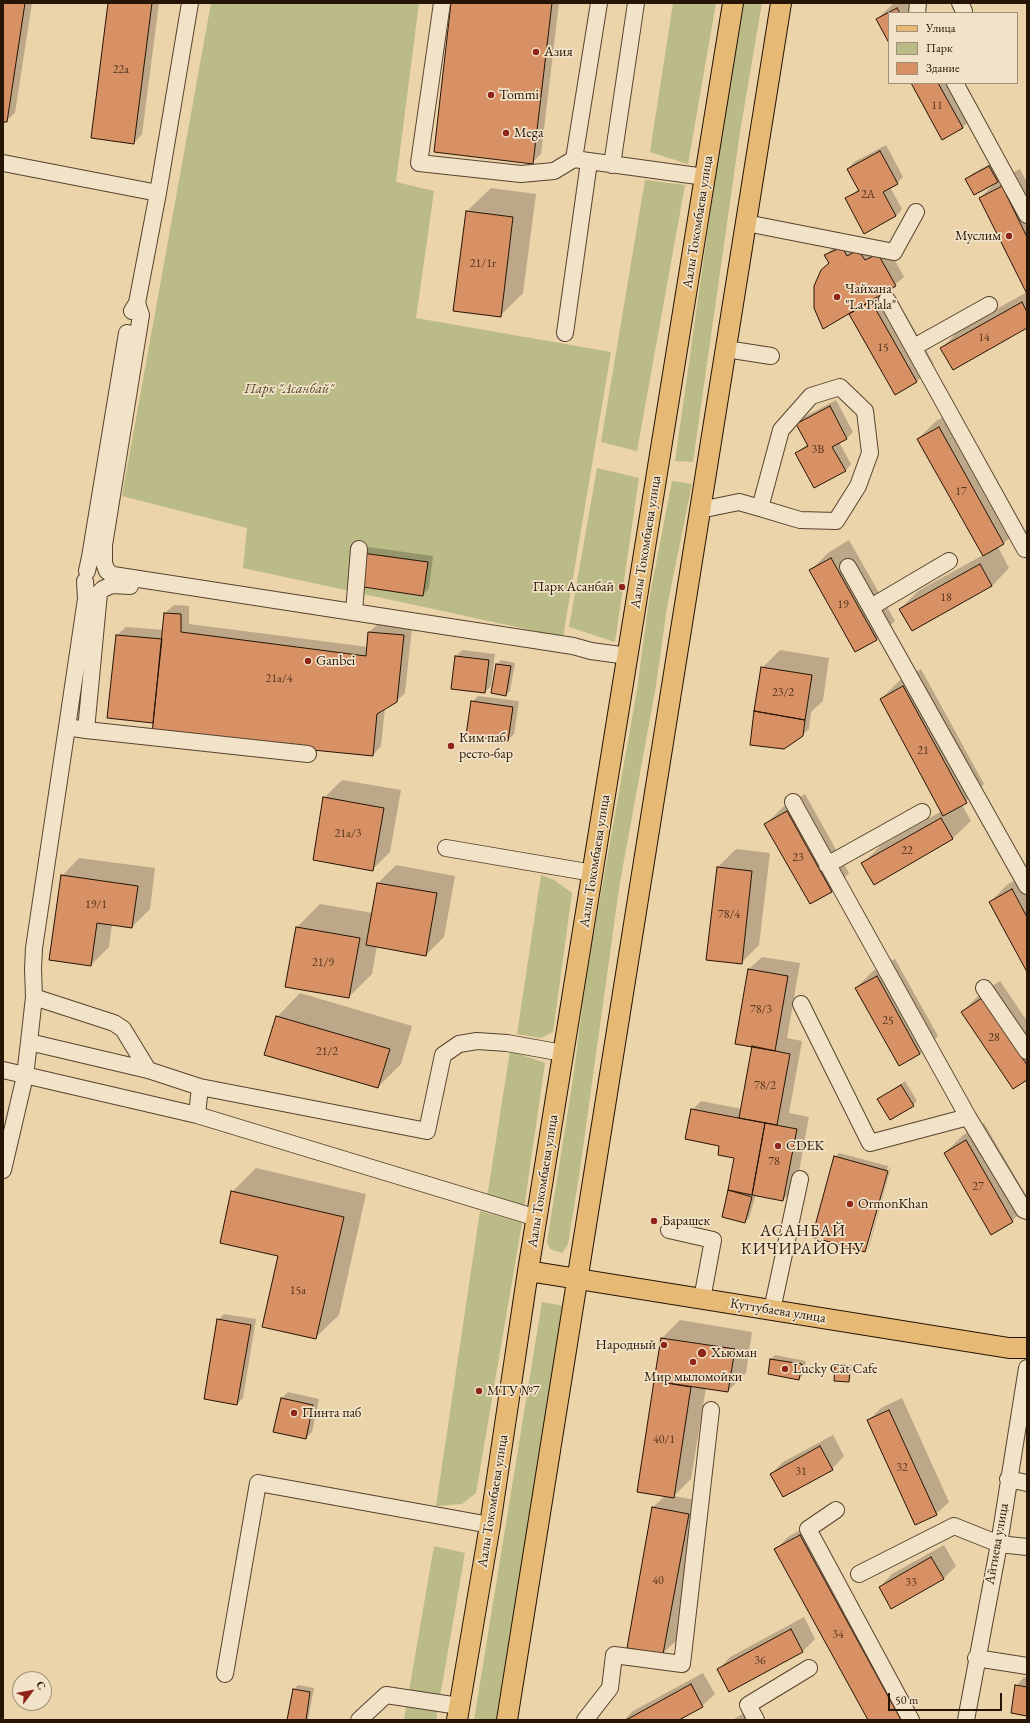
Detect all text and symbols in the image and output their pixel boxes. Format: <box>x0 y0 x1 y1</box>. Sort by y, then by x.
legend <box>888 12 1018 84</box>
text: Улица <box>926 20 956 36</box>
text: Парк <box>926 40 953 56</box>
place label: Азия <box>544 44 573 60</box>
marker: Азия <box>531 47 541 57</box>
text: Здание <box>926 60 960 76</box>
house number: 22а <box>113 63 129 77</box>
place label: Tommi <box>499 87 539 103</box>
marker: Tommi <box>486 90 496 100</box>
house number: 11 <box>931 99 943 113</box>
place label: Mega <box>514 125 543 141</box>
marker: Mega <box>501 128 511 138</box>
street label: Аалы Токомбаева улица <box>679 154 717 290</box>
house number: 2А <box>861 188 875 202</box>
place label: Муслим <box>955 228 1001 244</box>
marker: Муслим <box>1004 231 1014 241</box>
house number: 21/1г <box>470 257 496 271</box>
place label: Чайхана "La Piala" <box>845 281 896 314</box>
marker: Чайхана "La Piala" <box>832 292 842 302</box>
house number: 14 <box>978 331 990 345</box>
house number: 15 <box>877 341 889 355</box>
park label: Парк "Асанбай" <box>244 381 334 397</box>
house number: 3В <box>812 443 824 457</box>
street label: Аалы Токомбаева улица <box>627 474 665 610</box>
house number: 17 <box>955 485 967 499</box>
place label: Парк Асанбай <box>533 579 614 595</box>
marker: Парк Асанбай <box>617 582 627 592</box>
house number: 18 <box>940 591 952 605</box>
house number: 19 <box>837 598 849 612</box>
place label: Ganbei <box>316 653 355 669</box>
marker: Ganbei <box>303 656 313 666</box>
house number: 21а/4 <box>266 672 292 686</box>
house number: 23/2 <box>772 686 794 700</box>
place label: Ким паб ресто-бар <box>459 730 513 762</box>
marker: Ким паб ресто-бар <box>446 741 456 751</box>
house number: 21 <box>917 744 929 758</box>
street label: Аалы Токомбаева улица <box>576 793 614 929</box>
house number: 21а/3 <box>335 827 361 841</box>
house number: 22 <box>901 844 913 858</box>
house number: 23 <box>792 851 804 865</box>
house number: 19/1 <box>85 898 107 912</box>
house number: 78/4 <box>718 908 740 922</box>
house number: 21/9 <box>312 956 334 970</box>
house number: 78/3 <box>750 1003 772 1017</box>
house number: 25 <box>882 1014 894 1028</box>
house number: 28 <box>988 1031 1000 1045</box>
house number: 21/2 <box>316 1045 338 1059</box>
house number: 78/2 <box>754 1079 776 1093</box>
street label: Аалы Токомбаева улица <box>524 1113 562 1249</box>
place label: CDEK <box>786 1138 824 1154</box>
marker: CDEK <box>773 1141 783 1151</box>
house number: 78 <box>768 1155 780 1169</box>
house number: 27 <box>972 1180 984 1194</box>
place label: OrmonKhan <box>858 1196 928 1212</box>
marker: OrmonKhan <box>845 1199 855 1209</box>
place label: Барашек <box>662 1213 710 1229</box>
marker: Барашек <box>649 1216 659 1226</box>
district label: АСАНБАЙ КИЧИРАЙОНУ <box>741 1222 865 1260</box>
house number: 15а <box>290 1284 306 1298</box>
street label: Куттубаева улица <box>729 1295 827 1327</box>
place label: Народный <box>596 1337 656 1353</box>
marker: Народный <box>659 1340 669 1350</box>
place label: Хьюман <box>711 1345 757 1361</box>
marker: Хьюман <box>696 1347 708 1359</box>
marker: Мир мыломойки <box>688 1357 698 1367</box>
place label: Lucky Cat Cafe <box>793 1361 878 1377</box>
marker: Lucky Cat Cafe <box>780 1364 790 1374</box>
place label: Мир мыломойки <box>644 1369 742 1385</box>
place label: МТУ №7 <box>487 1383 540 1399</box>
marker: МТУ №7 <box>474 1386 484 1396</box>
place label: Пинта паб <box>302 1405 361 1421</box>
marker: Пинта паб <box>289 1408 299 1418</box>
street label: Аалы Токомбаева улица <box>474 1433 512 1569</box>
house number: 40/1 <box>653 1433 675 1447</box>
house number: 32 <box>896 1461 908 1475</box>
house number: 31 <box>795 1465 807 1479</box>
street label: Айтиева улица <box>982 1502 1012 1586</box>
house number: 40 <box>652 1574 664 1588</box>
house number: 33 <box>905 1576 917 1590</box>
house number: 34 <box>832 1628 844 1642</box>
house number: 36 <box>754 1654 766 1668</box>
north arrow <box>12 1671 52 1711</box>
text: С <box>33 1678 49 1692</box>
scale bar <box>890 1685 1004 1711</box>
text: 50 m <box>895 1692 918 1708</box>

